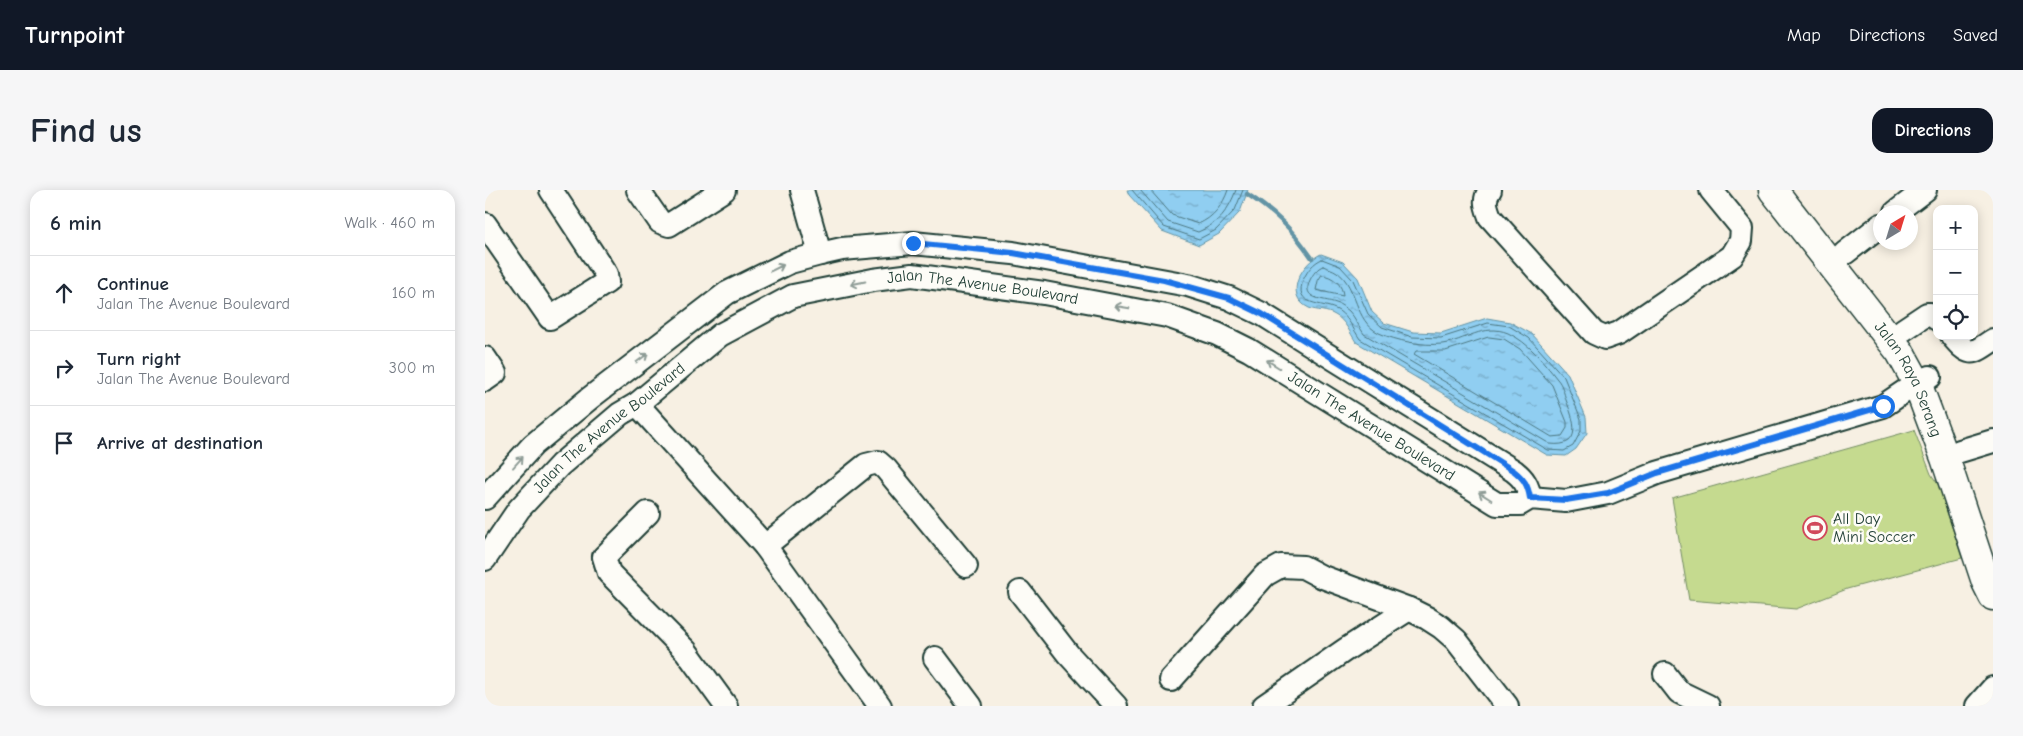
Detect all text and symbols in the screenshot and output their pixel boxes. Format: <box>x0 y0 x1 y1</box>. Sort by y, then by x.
text: Turnpoint <box>25 21 124 49</box>
text: Map <box>1787 25 1821 46</box>
text: Directions <box>1849 25 1925 46</box>
text: Saved <box>1953 25 1998 46</box>
button: Directions <box>1872 108 1993 153</box>
text: Find us <box>30 110 142 151</box>
north arrow <box>1873 205 1918 250</box>
map controls <box>1933 205 1978 340</box>
button: + <box>1933 205 1978 250</box>
text: 6 min <box>50 211 102 235</box>
text: Walk · 460 m <box>344 214 435 232</box>
route end <box>902 232 925 255</box>
button: − <box>1933 250 1978 295</box>
one-way arrow <box>769 263 784 272</box>
street label: Jalan The Avenue Boulevard <box>886 266 1080 308</box>
text: Continue <box>97 273 169 295</box>
icon: ahead <box>50 279 78 307</box>
one-way arrow <box>850 279 866 288</box>
text: 160 m <box>392 284 435 302</box>
text: Jalan The Avenue Boulevard <box>97 295 290 313</box>
button: locate <box>1933 295 1978 340</box>
one-way arrow <box>1114 302 1130 312</box>
street label: Jalan Raya Serang <box>1871 318 1945 439</box>
text: Turn right <box>97 348 181 370</box>
one-way arrow <box>635 353 649 363</box>
icon: right <box>50 354 78 382</box>
text: 300 m <box>389 359 435 377</box>
street label: Jalan The Avenue Boulevard <box>529 359 689 497</box>
one-way arrow <box>1266 359 1280 369</box>
street label: Jalan The Avenue Boulevard <box>1285 367 1458 485</box>
text: Jalan The Avenue Boulevard <box>97 370 290 388</box>
route start <box>1872 395 1895 418</box>
icon: arrive <box>50 429 78 457</box>
text: Arrive at destination <box>97 432 263 454</box>
one-way arrow <box>512 455 524 468</box>
one-way arrow <box>1478 491 1492 502</box>
place label: All Day Mini Soccer <box>1833 510 1916 546</box>
sports icon: All Day Mini Soccer <box>1802 515 1828 541</box>

